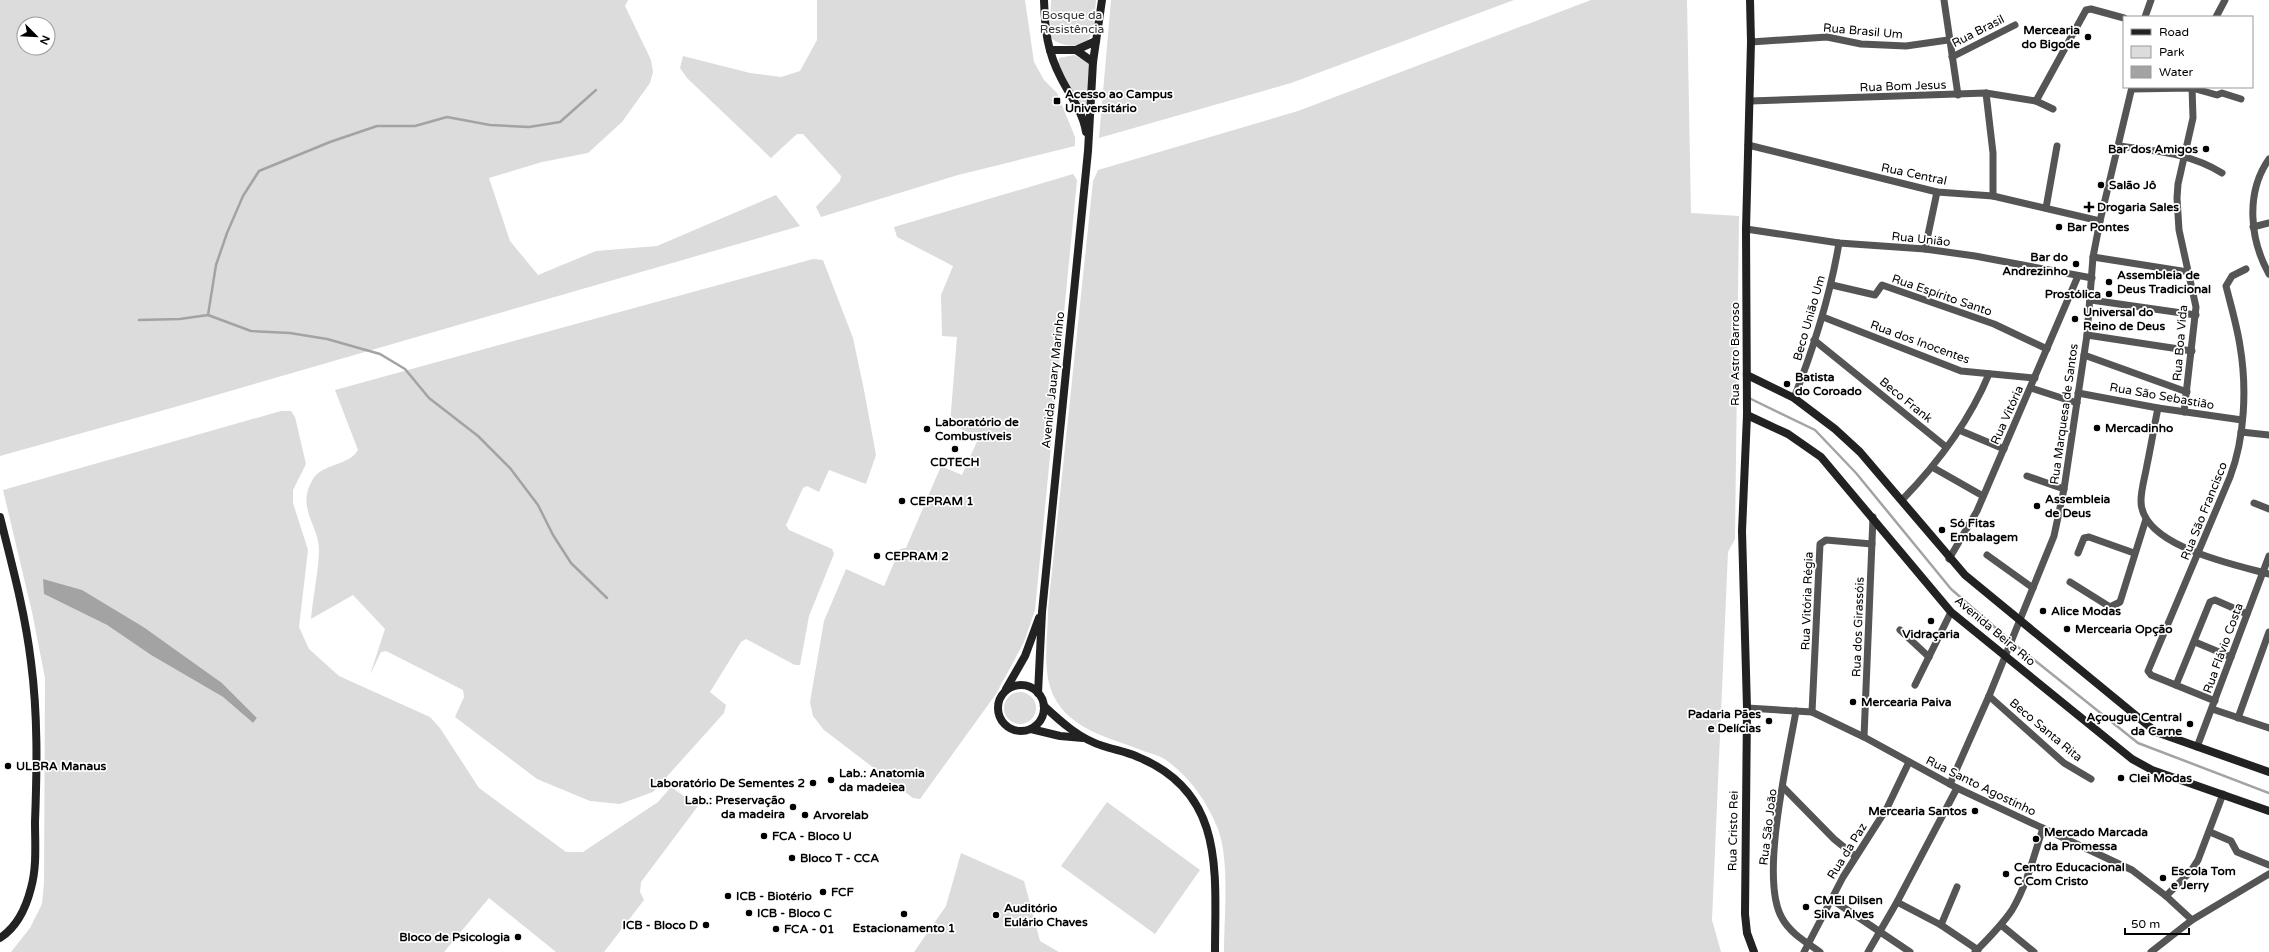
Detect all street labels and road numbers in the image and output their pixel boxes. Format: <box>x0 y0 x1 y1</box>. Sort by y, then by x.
street label: Rua Brasil <box>1949 12 2007 50</box>
street label: Rua Brasil Um <box>1823 21 1903 41</box>
street label: Rua Bom Jesus <box>1859 77 1947 95</box>
street label: Rua Central <box>1880 160 1948 188</box>
street label: Rua União <box>1891 229 1951 249</box>
street label: Rua Espírito Santo <box>1890 271 1994 319</box>
street label: Beco União Um <box>1790 274 1828 362</box>
street label: Rua Astro Barroso <box>1728 302 1742 406</box>
street label: Rua Boa Vida <box>2170 304 2190 382</box>
street label: Avenida Jauary Marinho <box>1039 311 1067 449</box>
street label: Rua dos Inocentes <box>1868 318 1972 367</box>
street label: Rua Marquesa de Santos <box>2047 342 2081 485</box>
street label: Beco Frank <box>1877 374 1936 426</box>
street label: Rua São Sebastião <box>2109 380 2215 412</box>
street label: Rua Vitória <box>1988 383 2026 447</box>
street label: Rua São Francisco <box>2178 460 2230 562</box>
street label: Rua Vitória Régia <box>1798 551 1816 651</box>
street label: Rua dos Girassóis <box>1849 576 1867 677</box>
street label: Avenida Beira Rio <box>1952 593 2038 669</box>
street label: Rua Flávio Costa <box>2200 601 2246 695</box>
street label: Beco Santa Rita <box>2007 696 2085 764</box>
street label: Rua Santo Agostinho <box>1924 753 2038 819</box>
street label: Rua São João <box>1756 788 1780 866</box>
street label: Rua Cristo Rei <box>1725 791 1741 871</box>
street label: Rua da Paz <box>1824 820 1870 882</box>

